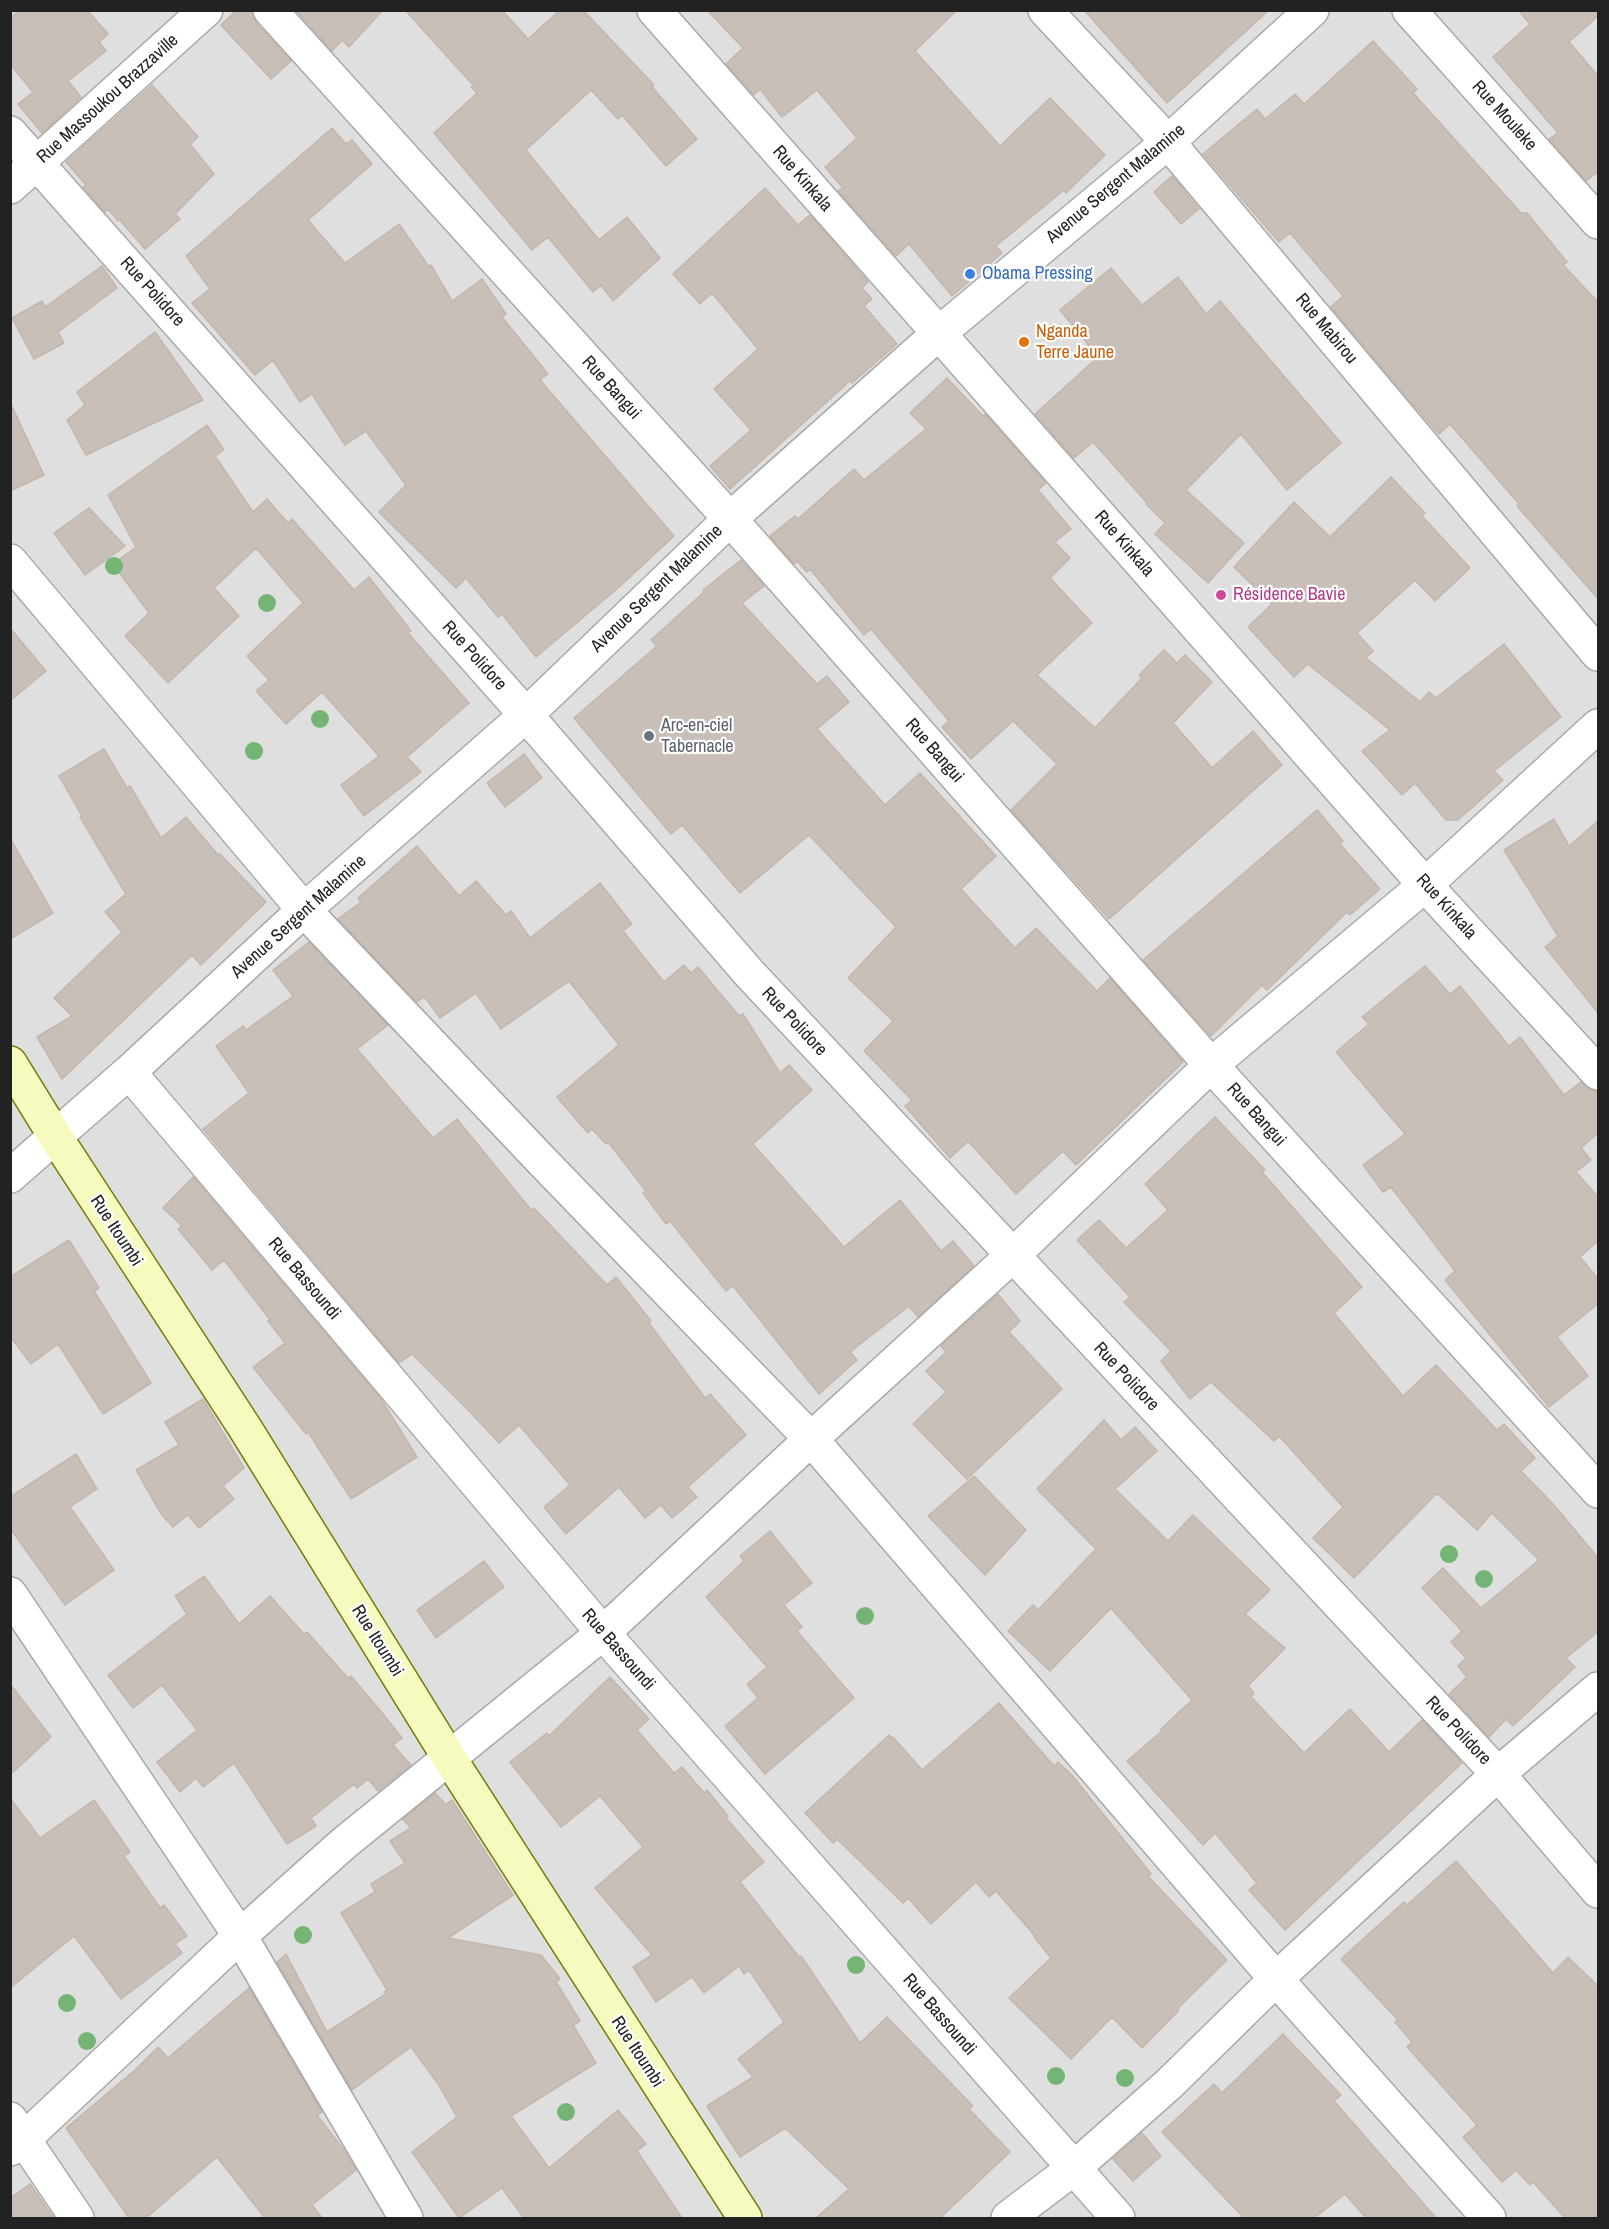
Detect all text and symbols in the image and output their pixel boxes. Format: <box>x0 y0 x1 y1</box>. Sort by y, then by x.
street label: Rue Massoukou Brazzaville <box>33 30 183 168</box>
street label: Rue Mouleke <box>1467 76 1541 156</box>
street label: Avenue Sergent Malamine <box>1042 120 1190 248</box>
street label: Rue Kinkala <box>767 142 837 216</box>
street label: Rue Polidore <box>115 253 189 331</box>
place label: Obama Pressing <box>982 263 1093 285</box>
marker: Obama Pressing <box>963 267 977 281</box>
street label: Rue Mabirou <box>1290 289 1362 369</box>
place label: Nganda Terre Jaune <box>1036 321 1114 364</box>
marker: Nganda Terre Jaune <box>1017 335 1031 349</box>
street label: Rue Bangui <box>577 352 645 424</box>
street label: Rue Kinkala <box>1089 507 1159 581</box>
street label: Avenue Sergent Malamine <box>587 521 727 657</box>
place label: Résidence Bavie <box>1233 584 1345 606</box>
marker: Résidence Bavie <box>1214 588 1228 602</box>
street label: Rue Polidore <box>437 617 511 695</box>
street label: Rue Bangui <box>900 714 968 788</box>
place label: Arc-en-ciel Tabernacle <box>661 715 733 758</box>
marker: Arc-en-ciel Tabernacle <box>642 729 656 743</box>
street label: Avenue Sergent Malamine <box>227 851 371 983</box>
street label: Rue Kinkala <box>1411 870 1481 944</box>
street label: Rue Polidore <box>757 983 831 1061</box>
street label: Rue Bangui <box>1222 1079 1290 1151</box>
street label: Rue Itoumbi <box>85 1191 147 1271</box>
street label: Rue Bassoundi <box>263 1233 345 1325</box>
street label: Rue Polidore <box>1089 1338 1163 1416</box>
street label: Rue Itoumbi <box>347 1601 407 1681</box>
street label: Rue Bassoundi <box>577 1605 659 1695</box>
street label: Rue Polidore <box>1421 1692 1495 1770</box>
street label: Rue Bassoundi <box>898 1970 980 2060</box>
street label: Rue Itoumbi <box>606 2012 668 2092</box>

